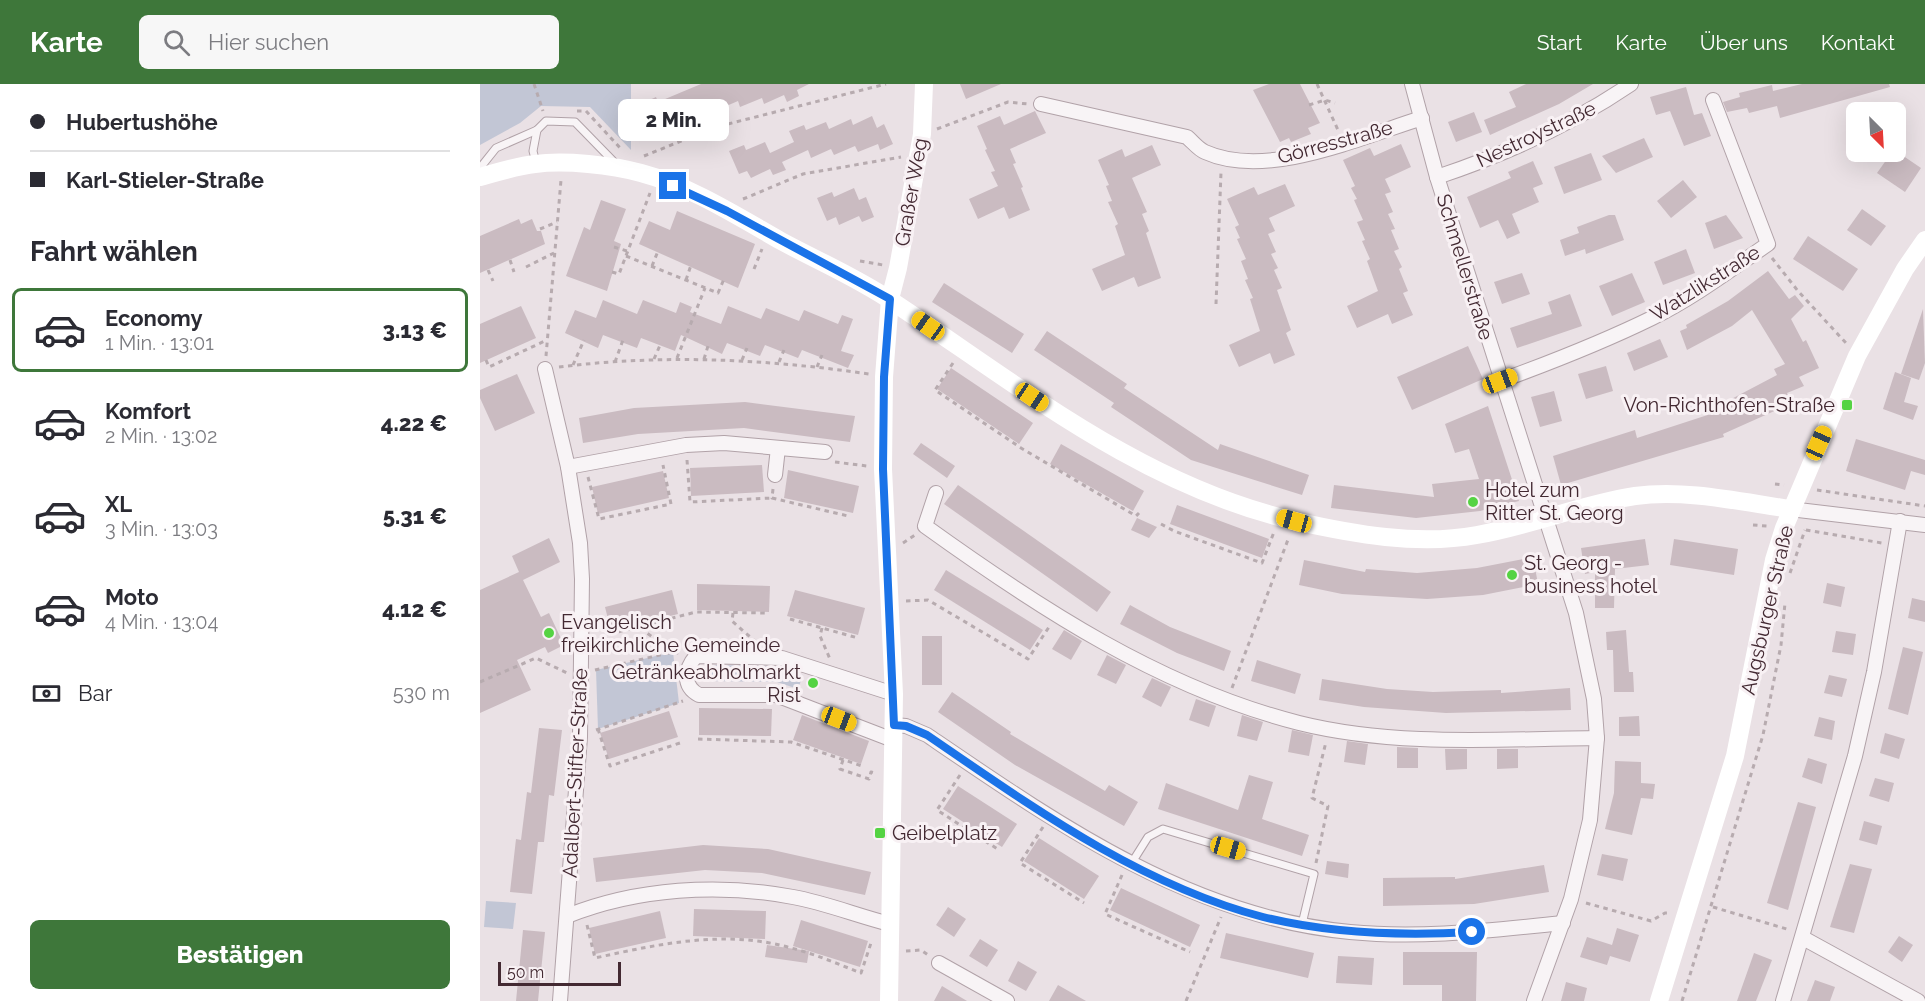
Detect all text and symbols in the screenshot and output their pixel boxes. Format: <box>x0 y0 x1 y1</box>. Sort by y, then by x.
search box <box>139 15 559 69</box>
text: Karte <box>30 26 103 59</box>
icon: search <box>160 26 193 59</box>
text: Hier suchen <box>208 29 329 55</box>
text: Start <box>1537 30 1582 55</box>
text: Karte <box>1615 30 1667 55</box>
text: Über uns <box>1700 30 1788 55</box>
text: Kontakt <box>1821 30 1895 55</box>
street label: Nestroystraße <box>1472 96 1600 172</box>
callout: 2 Min. <box>618 99 728 141</box>
north arrow <box>1846 102 1906 162</box>
map controls <box>1846 102 1906 162</box>
text: 2 Min. <box>646 108 701 132</box>
text: Hubertushöhe <box>66 109 218 135</box>
street label: Görresstraße <box>1275 115 1396 169</box>
street label: Graßer Weg <box>890 136 932 248</box>
text: Karl-Stieler-Straße <box>66 167 264 193</box>
route end <box>659 172 686 199</box>
street label: Schmellerstraße <box>1431 191 1499 343</box>
text: Fahrt wählen <box>30 236 198 267</box>
street label: Watzlikstraße <box>1646 240 1764 326</box>
icon: car <box>33 303 87 357</box>
text: Economy <box>105 305 203 331</box>
car <box>908 308 948 344</box>
text: 3.13 € <box>383 317 447 343</box>
text: 1 Min. · 13:01 <box>105 331 214 355</box>
car <box>1480 366 1520 396</box>
car <box>1012 379 1052 415</box>
place label: Von-Richthofen-Straße <box>1623 393 1835 417</box>
icon: car <box>33 396 87 450</box>
text: Komfort <box>105 398 191 424</box>
marker: Von-Richthofen-Straße <box>1840 398 1854 412</box>
text: 4.22 € <box>381 410 447 436</box>
car <box>1803 423 1835 463</box>
text: 2 Min. · 13:02 <box>105 424 218 448</box>
place label: Hotel zum Ritter St. Georg <box>1485 478 1624 525</box>
icon: car <box>33 489 87 543</box>
text: XL <box>105 491 132 517</box>
marker: Hotel zum Ritter St. Georg <box>1466 495 1480 509</box>
text: 5.31 € <box>383 503 447 529</box>
car <box>1274 507 1314 535</box>
text: 3 Min. · 13:03 <box>105 517 218 541</box>
street label: Augsburger Straße <box>1736 523 1798 697</box>
place label: St. Georg - business hotel <box>1524 551 1658 598</box>
marker: St. Georg - business hotel <box>1505 568 1519 582</box>
icon: car <box>33 582 87 636</box>
text: Moto <box>105 584 159 610</box>
text: 4.12 € <box>382 596 447 622</box>
text: 4 Min. · 13:04 <box>105 610 219 634</box>
place label: Evangelisch freikirchliche Gemeinde <box>561 610 781 657</box>
marker: Evangelisch freikirchliche Gemeinde <box>542 626 556 640</box>
place label: Getränkeabholmarkt Rist <box>611 660 801 707</box>
street label: Adalbert-Stifter-Straße <box>558 667 592 879</box>
marker: Getränkeabholmarkt Rist <box>806 676 820 690</box>
icon: cash <box>30 677 63 710</box>
text: Bar <box>78 680 112 706</box>
text: 530 m <box>393 681 450 705</box>
car <box>819 704 859 734</box>
place label: Geibelplatz <box>892 821 997 845</box>
marker: Geibelplatz <box>873 826 887 840</box>
car <box>1208 834 1248 862</box>
route start <box>1458 918 1485 945</box>
button: Bestätigen <box>30 920 450 989</box>
scale bar <box>498 959 621 986</box>
text: 50 m <box>507 963 544 982</box>

